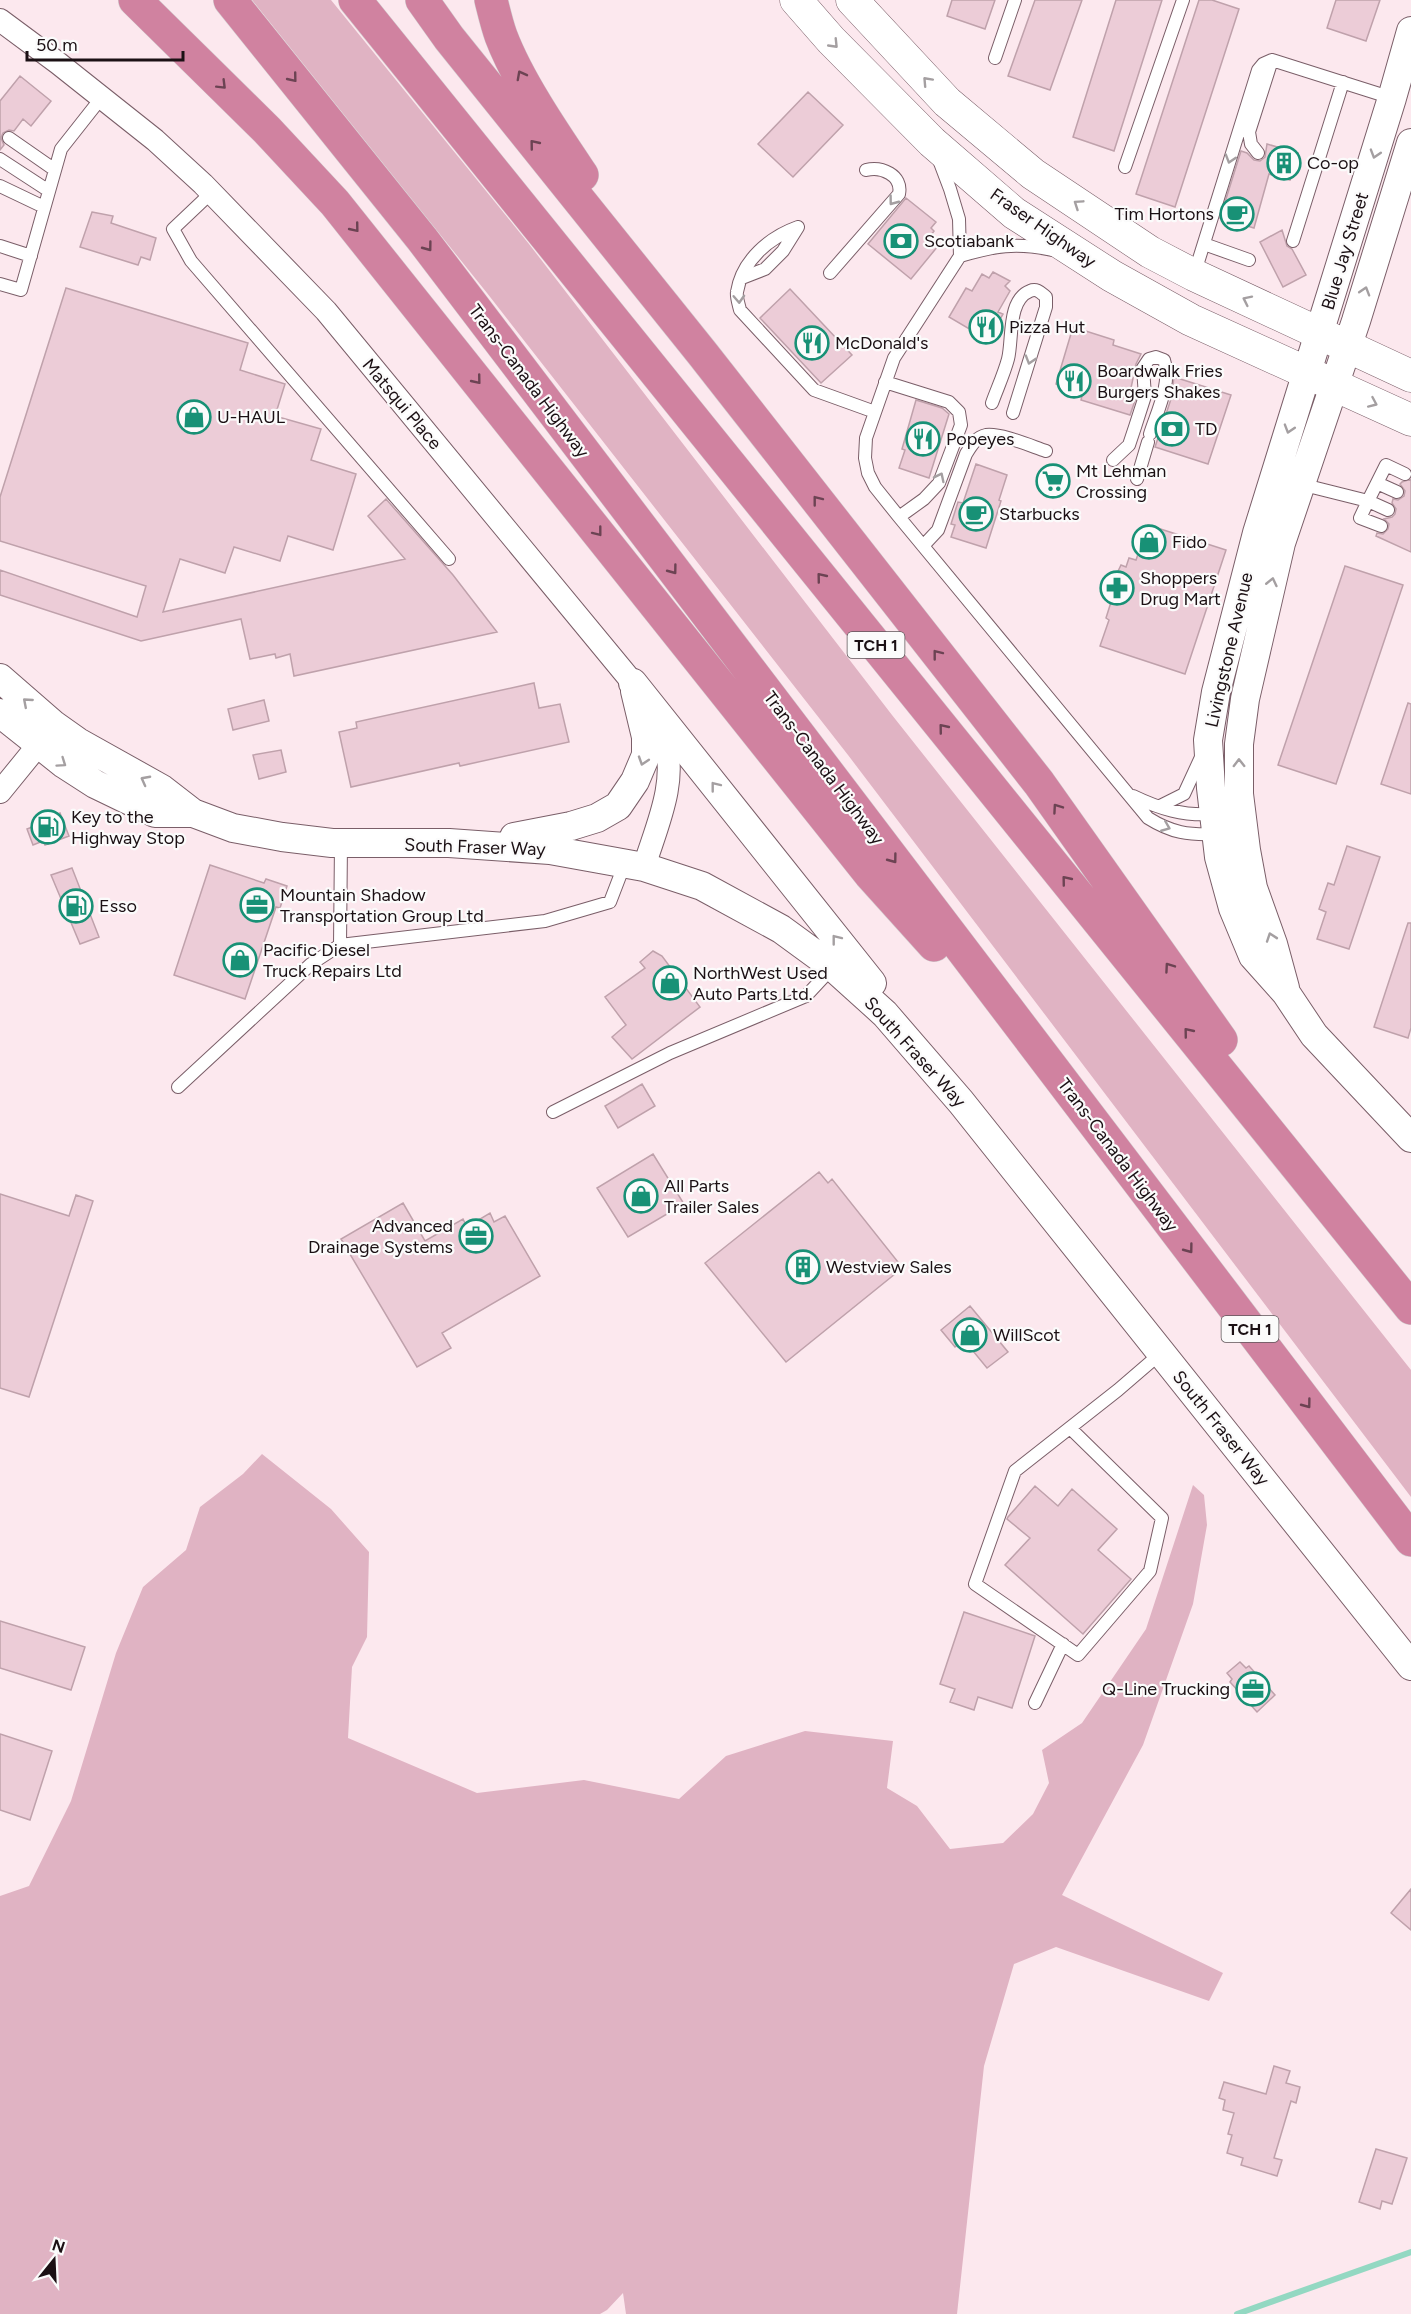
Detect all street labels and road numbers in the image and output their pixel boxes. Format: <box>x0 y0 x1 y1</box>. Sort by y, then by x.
street label: Fraser Highway <box>986 183 1101 273</box>
street label: Blue Jay Street <box>1317 189 1373 313</box>
street label: Trans-Canada Highway <box>464 300 594 462</box>
street label: Matsqui Place <box>358 354 446 454</box>
street label: Livingstone Avenue <box>1200 570 1258 730</box>
road number: TCH 1 <box>848 632 904 658</box>
street label: Trans-Canada Highway <box>759 687 889 849</box>
street label: South Fraser Way <box>404 834 547 860</box>
street label: South Fraser Way <box>859 992 971 1112</box>
street label: Trans-Canada Highway <box>1053 1074 1183 1236</box>
road number: TCH 1 <box>1222 1316 1278 1342</box>
street label: South Fraser Way <box>1168 1366 1274 1490</box>

